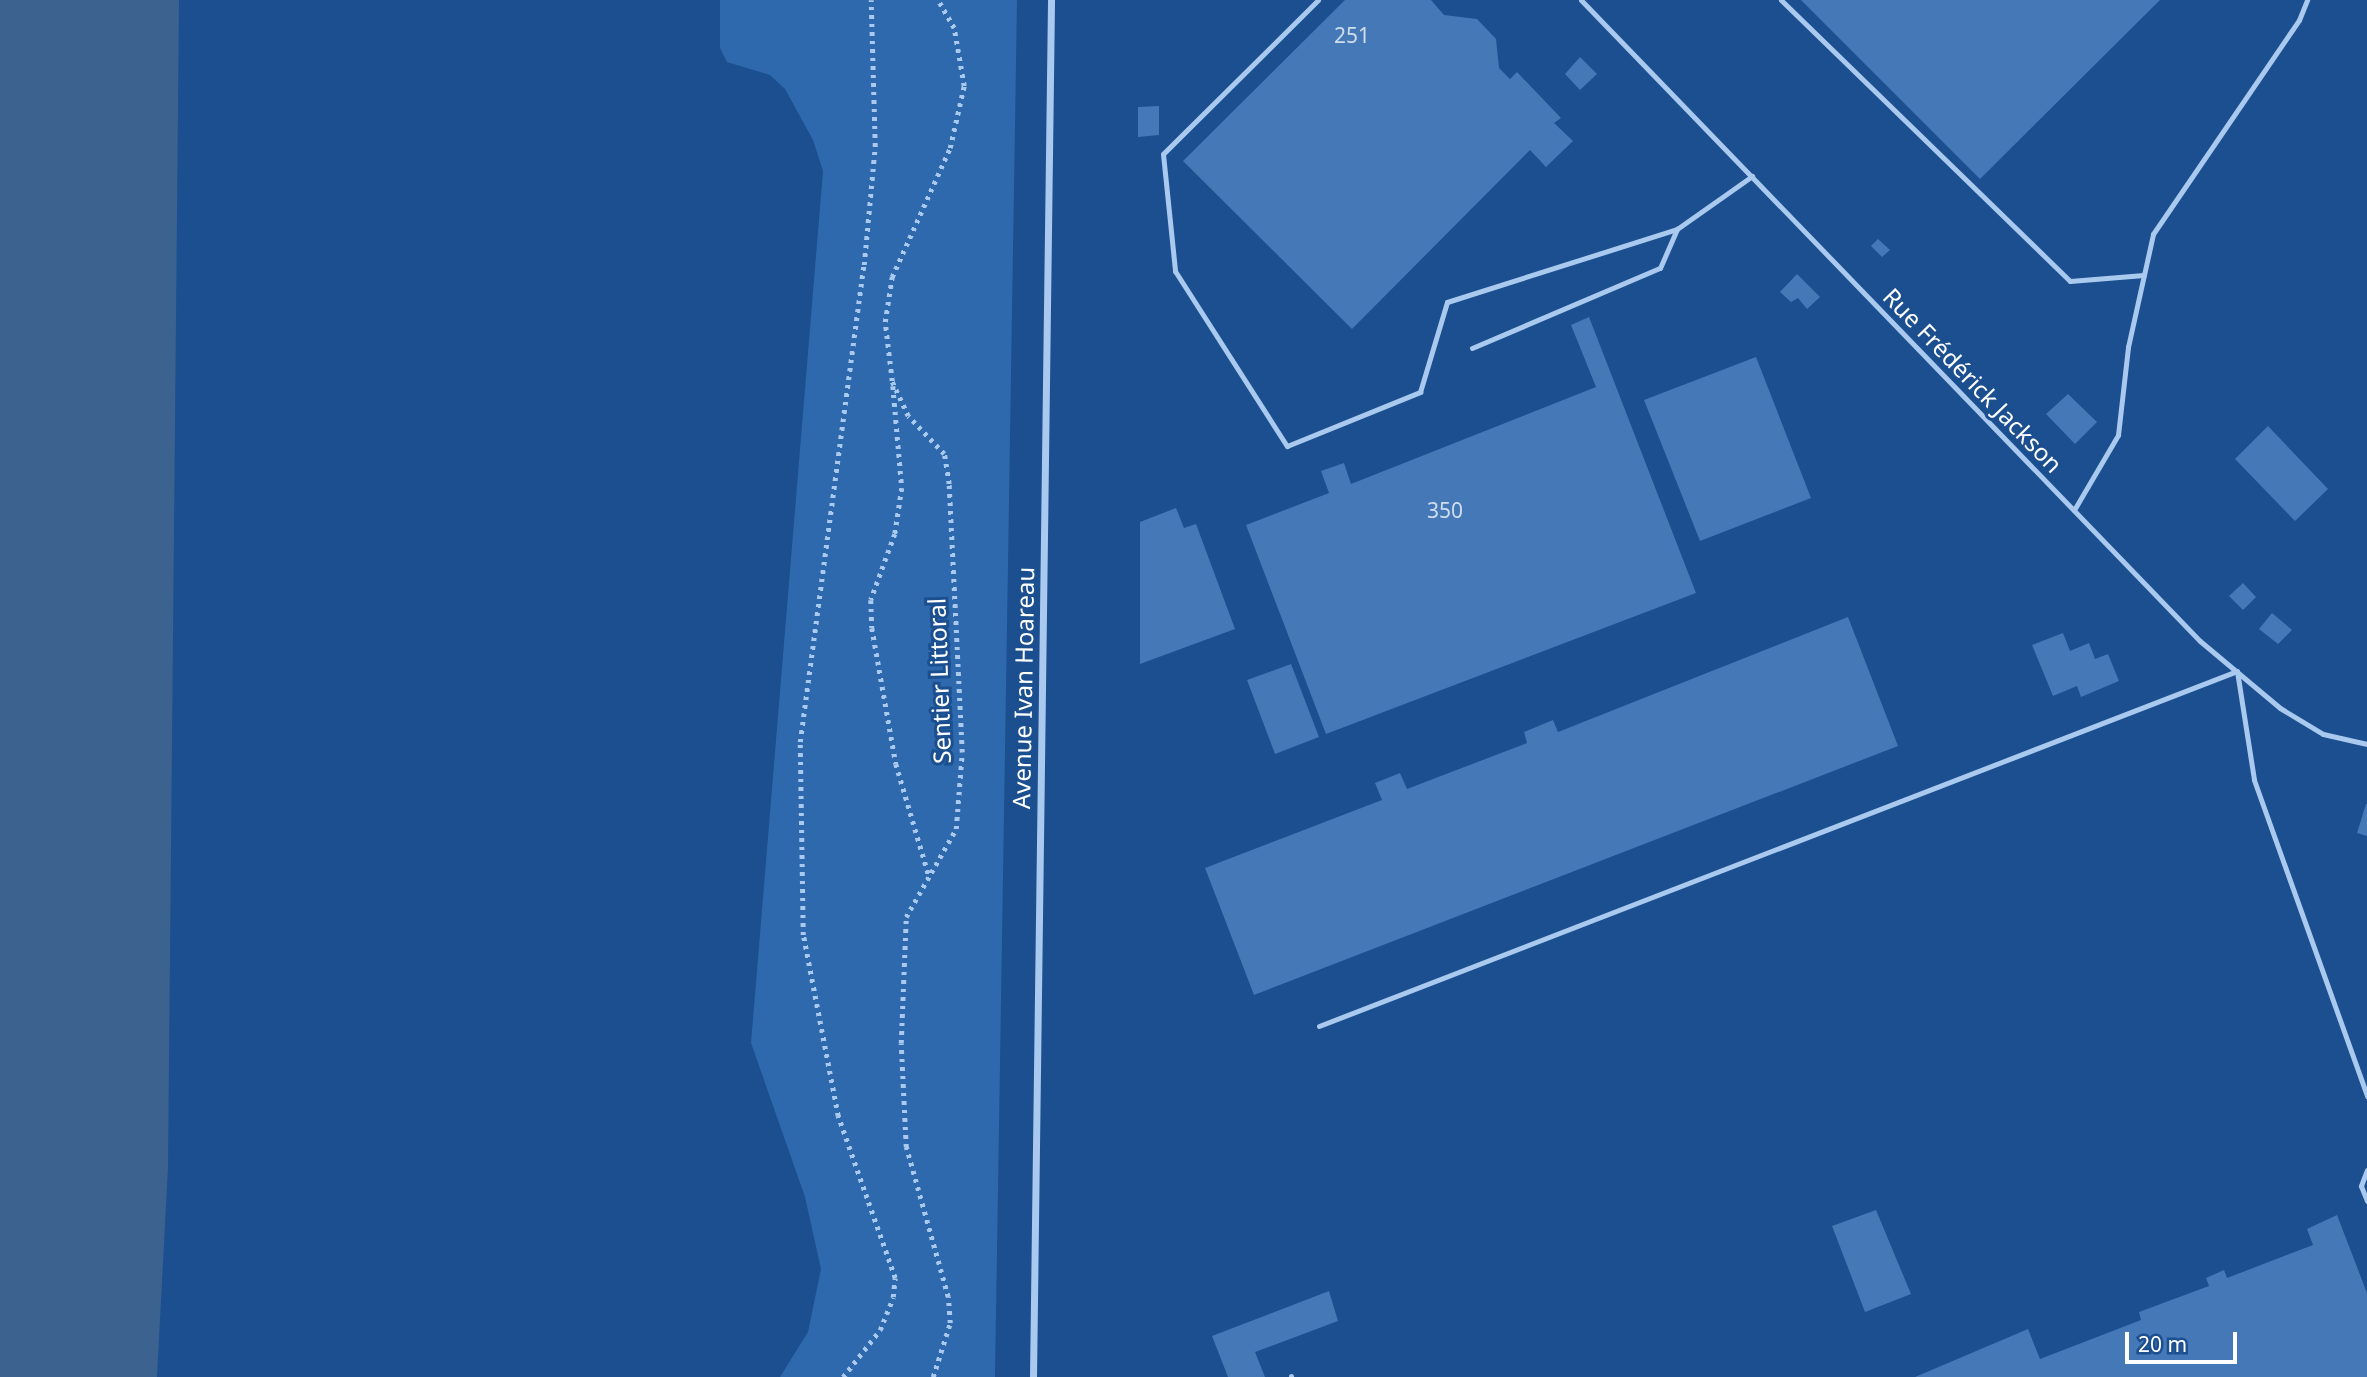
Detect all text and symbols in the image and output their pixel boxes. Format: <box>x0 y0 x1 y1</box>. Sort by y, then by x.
house number: 251 <box>1334 22 1370 48</box>
street label: Rue Frédérick Jackson <box>1877 282 2069 478</box>
house number: 350 <box>1427 497 1463 523</box>
street label: Avenue Ivan Hoareau <box>1006 567 1040 809</box>
street label: Sentier Littoral <box>922 598 956 764</box>
scale bar <box>2129 1318 2241 1362</box>
text: 20 m <box>2138 1330 2187 1358</box>

